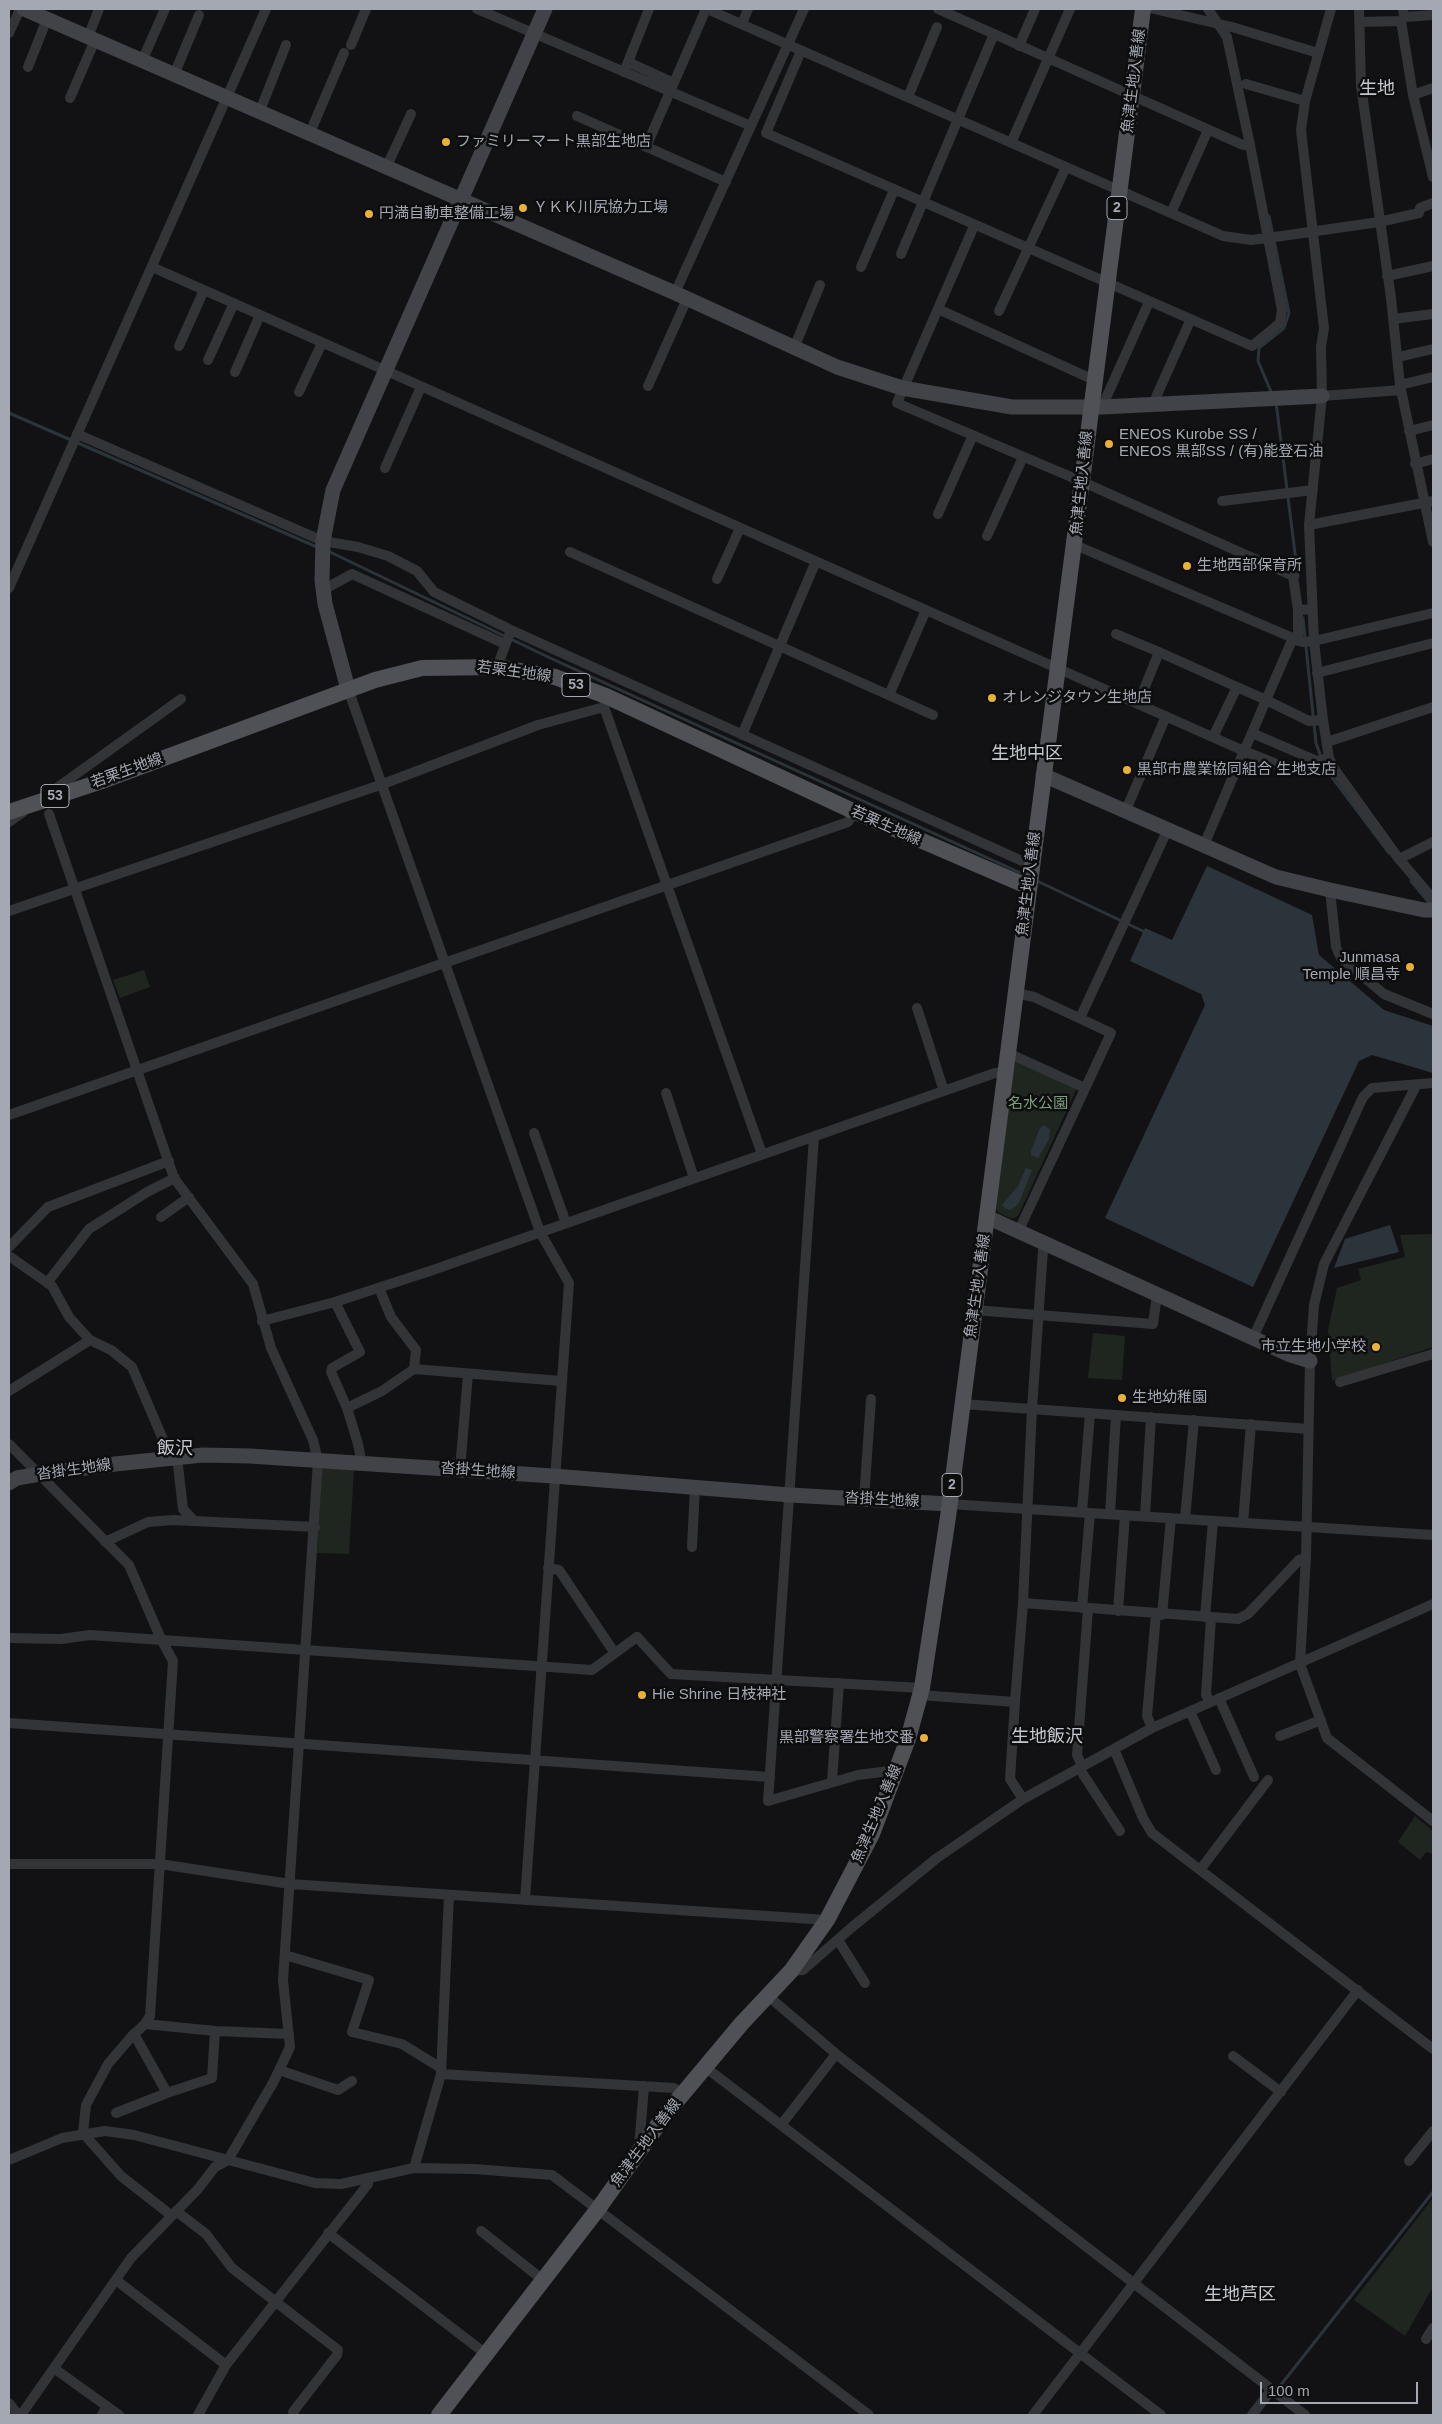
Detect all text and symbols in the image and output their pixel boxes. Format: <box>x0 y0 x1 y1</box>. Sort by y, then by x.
street label: 魚津生地入善線 <box>1119 28 1149 134</box>
district label: 生地 <box>1359 78 1395 100</box>
place label: ファミリーマート黒部生地店 <box>456 133 651 151</box>
marker: ファミリーマート黒部生地店 <box>440 136 452 148</box>
road number: 2 <box>1107 197 1127 220</box>
place label: ＹＫＫ川尻協力工場 <box>533 199 668 217</box>
marker: ＹＫＫ川尻協力工場 <box>517 202 529 214</box>
place label: 円満自動車整備工場 <box>379 205 514 223</box>
marker: 円満自動車整備工場 <box>363 208 375 220</box>
place label: ENEOS Kurobe SS / ENEOS 黒部SS / (有)能登石油 <box>1119 426 1323 461</box>
street label: 魚津生地入善線 <box>1068 430 1096 536</box>
marker: ENEOS Kurobe SS / ENEOS 黒部SS / (有)能登石油 <box>1103 438 1115 450</box>
place label: 生地西部保育所 <box>1197 557 1302 575</box>
marker: 生地西部保育所 <box>1181 560 1193 572</box>
street label: 若栗生地線 <box>476 658 552 686</box>
road number: 53 <box>562 674 590 696</box>
place label: オレンジタウン生地店 <box>1002 689 1152 707</box>
marker: オレンジタウン生地店 <box>986 692 998 704</box>
district label: 生地中区 <box>991 743 1063 765</box>
street label: 若栗生地線 <box>89 750 165 792</box>
place label: 黒部市農業協同組合 生地支店 <box>1137 761 1336 779</box>
marker: 黒部市農業協同組合 生地支店 <box>1121 764 1133 776</box>
road number: 53 <box>41 784 69 808</box>
street label: 若栗生地線 <box>848 803 924 849</box>
street label: 魚津生地入善線 <box>1014 831 1044 937</box>
place label: Junmasa Temple 順昌寺 <box>1302 949 1400 984</box>
marker: Junmasa Temple 順昌寺 <box>1404 961 1416 973</box>
park label: 名水公園 <box>1008 1095 1068 1113</box>
street label: 魚津生地入善線 <box>962 1233 994 1339</box>
place label: 市立生地小学校 <box>1261 1338 1366 1356</box>
marker: 市立生地小学校 <box>1370 1341 1382 1353</box>
place label: 生地幼稚園 <box>1132 1389 1207 1407</box>
marker: 生地幼稚園 <box>1116 1392 1128 1404</box>
district label: 飯沢 <box>157 1438 193 1460</box>
street label: 沓掛生地線 <box>36 1456 112 1484</box>
street label: 沓掛生地線 <box>440 1459 516 1483</box>
road number: 2 <box>942 1474 962 1496</box>
street label: 沓掛生地線 <box>844 1489 920 1511</box>
place label: Hie Shrine 日枝神社 <box>652 1686 786 1704</box>
marker: Hie Shrine 日枝神社 <box>636 1689 648 1701</box>
district label: 生地飯沢 <box>1011 1726 1083 1748</box>
place label: 黒部警察署生地交番 <box>779 1729 914 1747</box>
marker: 黒部警察署生地交番 <box>918 1732 930 1744</box>
street label: 魚津生地入善線 <box>848 1762 906 1866</box>
street label: 魚津生地入善線 <box>607 2096 685 2190</box>
district label: 生地芦区 <box>1204 2284 1276 2306</box>
scale bar <box>1262 2372 1420 2404</box>
text: 100 m <box>1268 2382 1310 2399</box>

